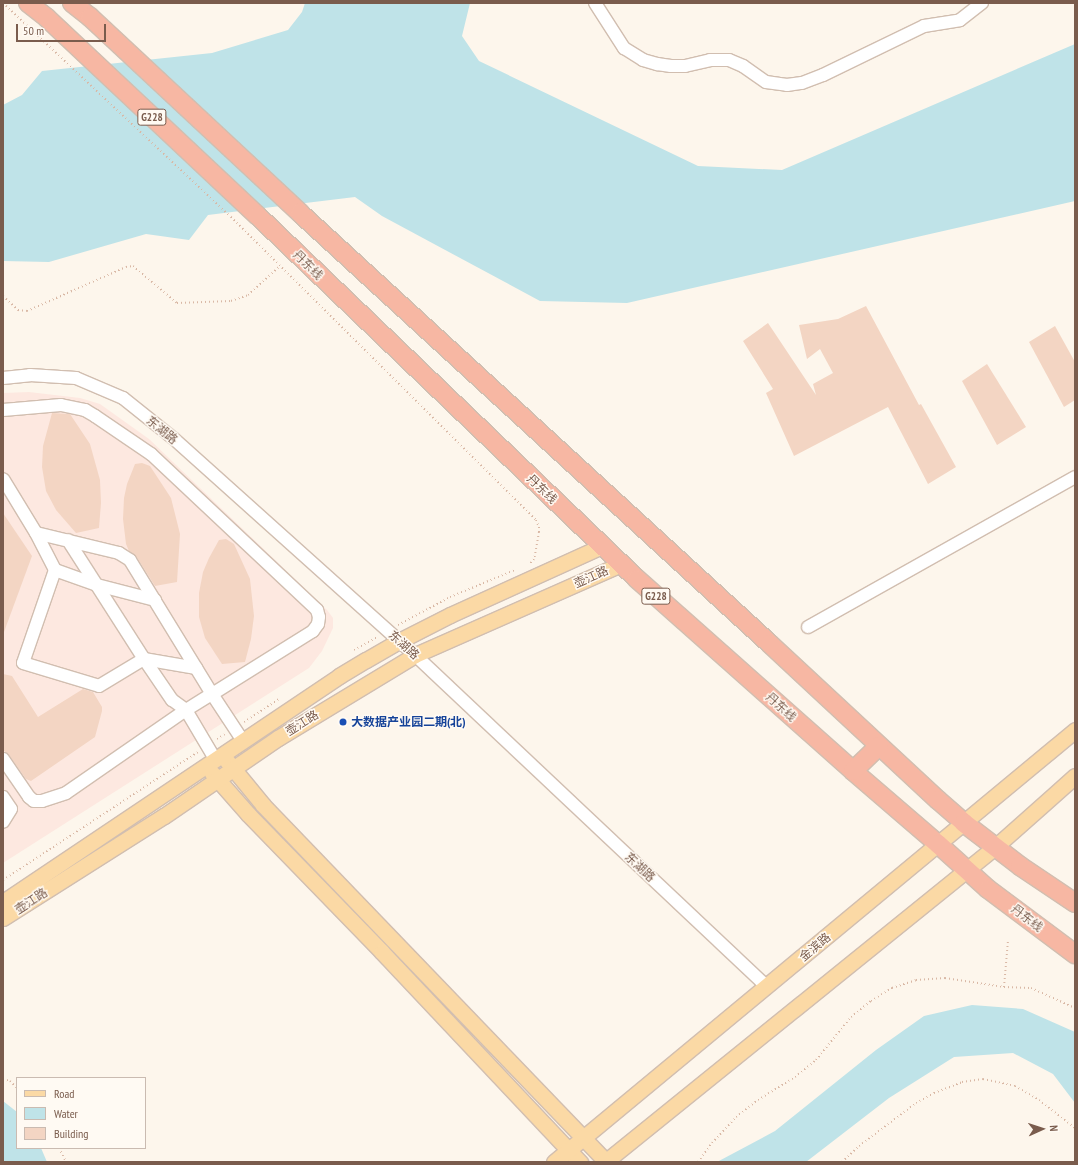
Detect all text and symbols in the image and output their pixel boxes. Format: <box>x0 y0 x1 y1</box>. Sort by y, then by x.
scale bar <box>18 16 108 42</box>
text: 50 m <box>23 23 44 38</box>
road number: G228 <box>137 108 167 126</box>
street label: 丹东线 <box>290 247 326 283</box>
street label: 东湖路 <box>143 413 181 447</box>
street label: 丹东线 <box>524 471 560 507</box>
street label: 壶江路 <box>572 563 610 591</box>
road number: G228 <box>641 587 671 605</box>
street label: 东湖路 <box>386 628 422 662</box>
street label: 丹东线 <box>763 690 799 724</box>
street label: 壶江路 <box>283 707 321 739</box>
place label: 大数据产业园二期(北) <box>351 715 466 729</box>
marker: 大数据产业园二期(北) <box>338 717 348 727</box>
street label: 东湖路 <box>622 849 658 885</box>
street label: 壶江路 <box>12 885 50 917</box>
street label: 丹东线 <box>1008 901 1046 935</box>
street label: 金滨路 <box>797 930 833 964</box>
legend <box>16 1077 146 1149</box>
text: Road <box>54 1086 74 1101</box>
text: Water <box>54 1106 78 1121</box>
north arrow <box>1022 1109 1062 1149</box>
text: N <box>1047 1125 1061 1132</box>
text: Building <box>54 1126 89 1141</box>

